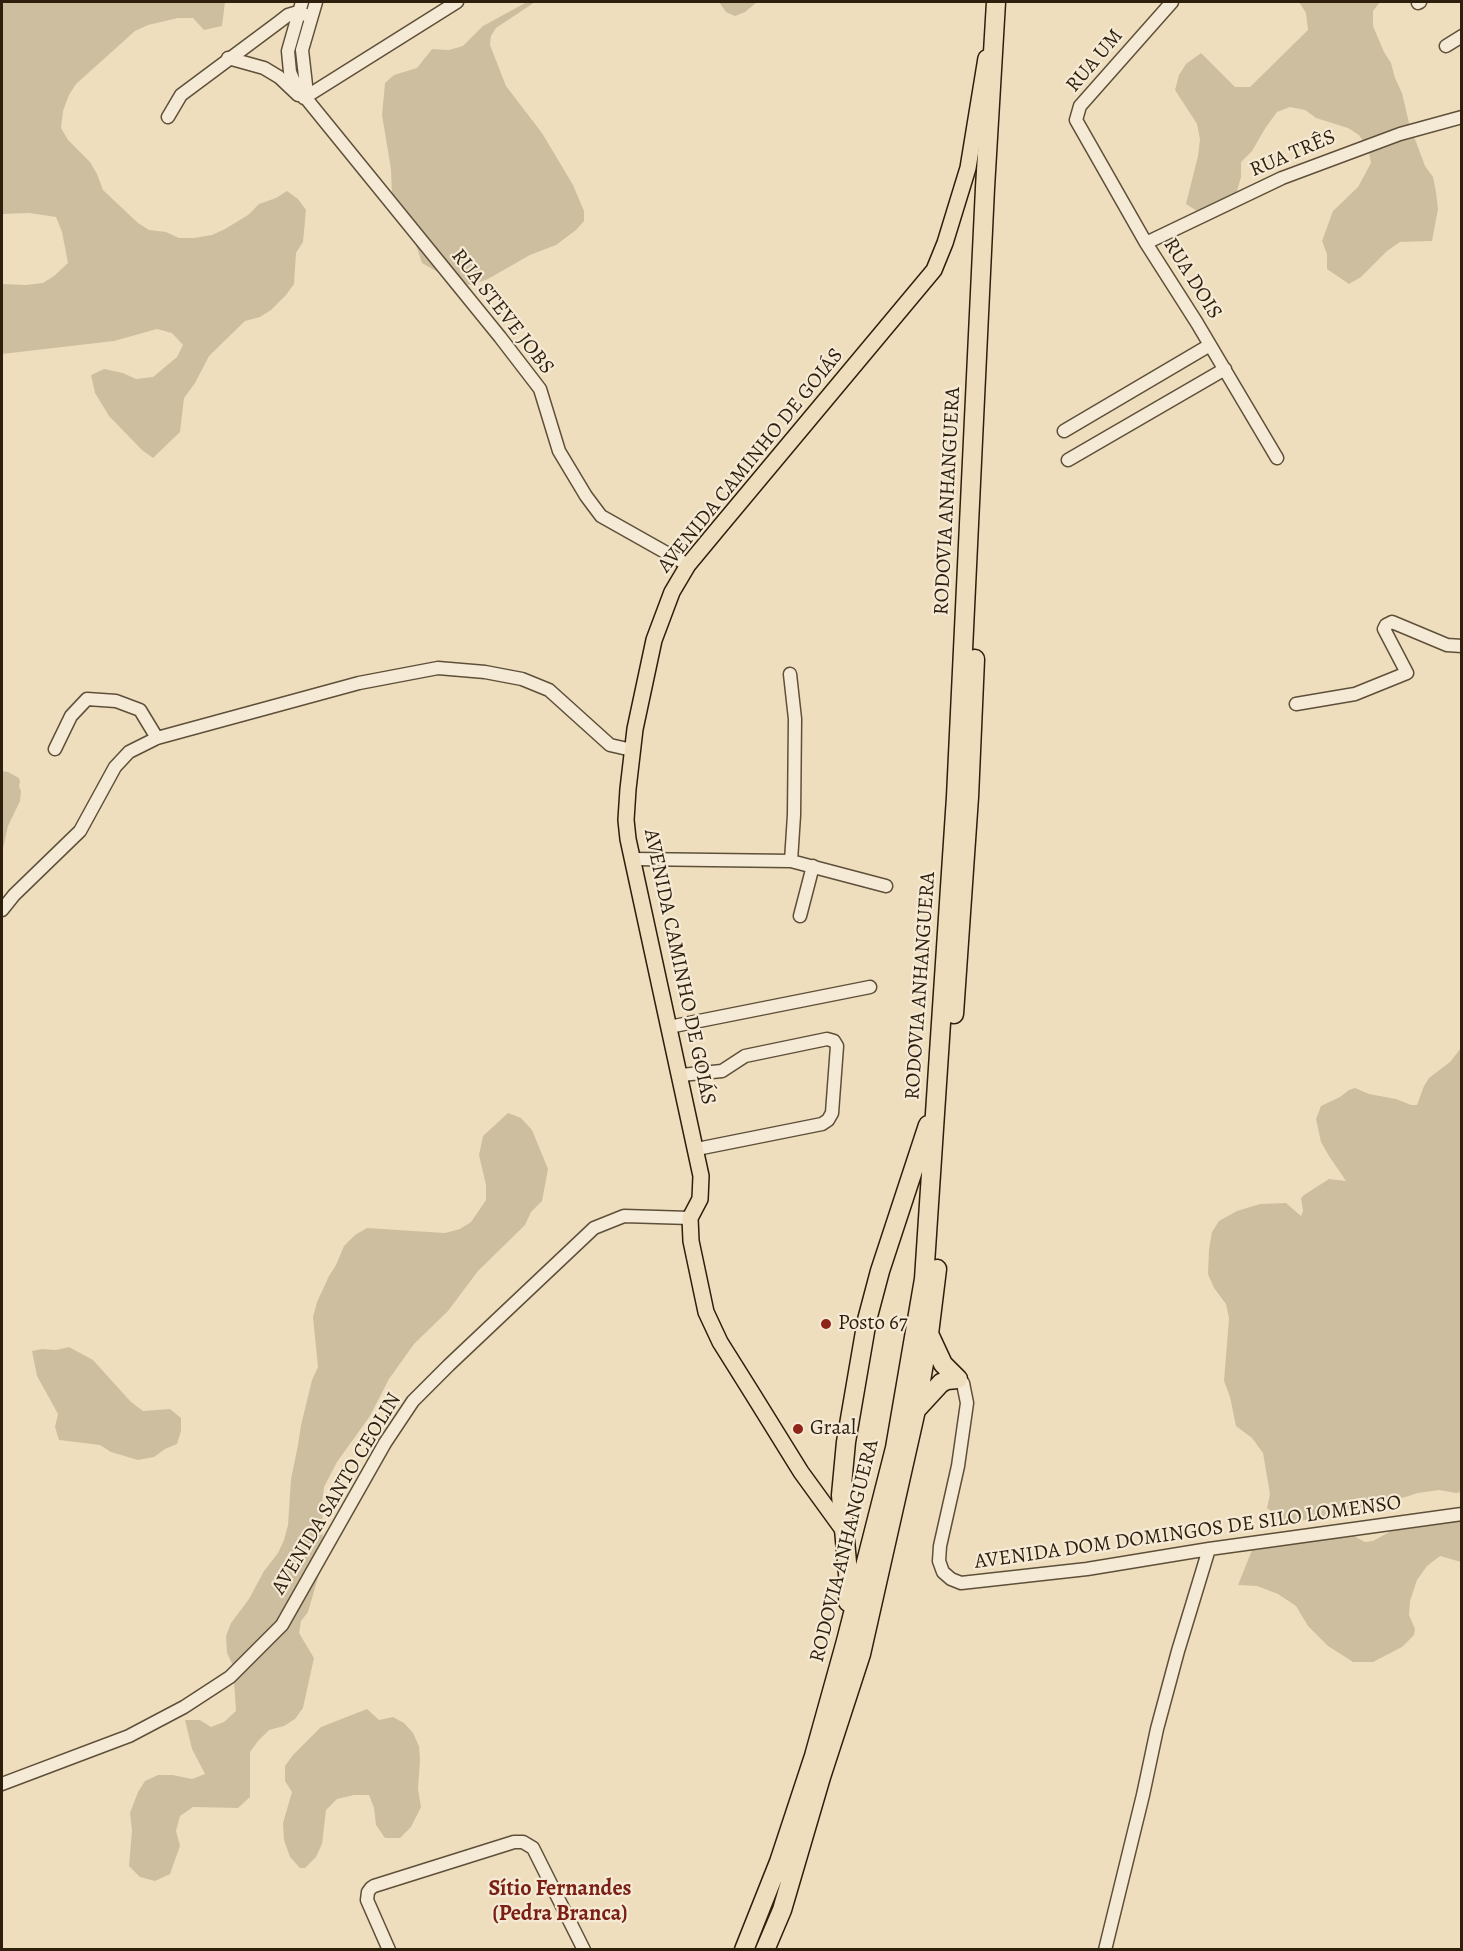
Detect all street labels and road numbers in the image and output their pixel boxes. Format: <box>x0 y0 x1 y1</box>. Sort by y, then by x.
street label: RUA UM <box>1061 24 1129 98</box>
street label: RUA TRÊS <box>1246 125 1340 183</box>
street label: RUA DOIS <box>1157 234 1227 324</box>
street label: RUA STEVE JOBS <box>445 244 559 380</box>
street label: AVENIDA CAMINHO DE GOIÁS <box>653 344 849 578</box>
street label: RODOVIA ANHANGUERA <box>929 386 967 616</box>
street label: AVENIDA CAMINHO DE GOIÁS <box>637 827 721 1107</box>
street label: RODOVIA ANHANGUERA <box>900 871 942 1101</box>
street label: AVENIDA SANTO CEOLIN <box>267 1389 407 1599</box>
street label: RODOVIA ANHANGUERA <box>805 1437 885 1665</box>
street label: AVENIDA DOM DOMINGOS DE SILO LOMENSO <box>973 1491 1403 1575</box>

